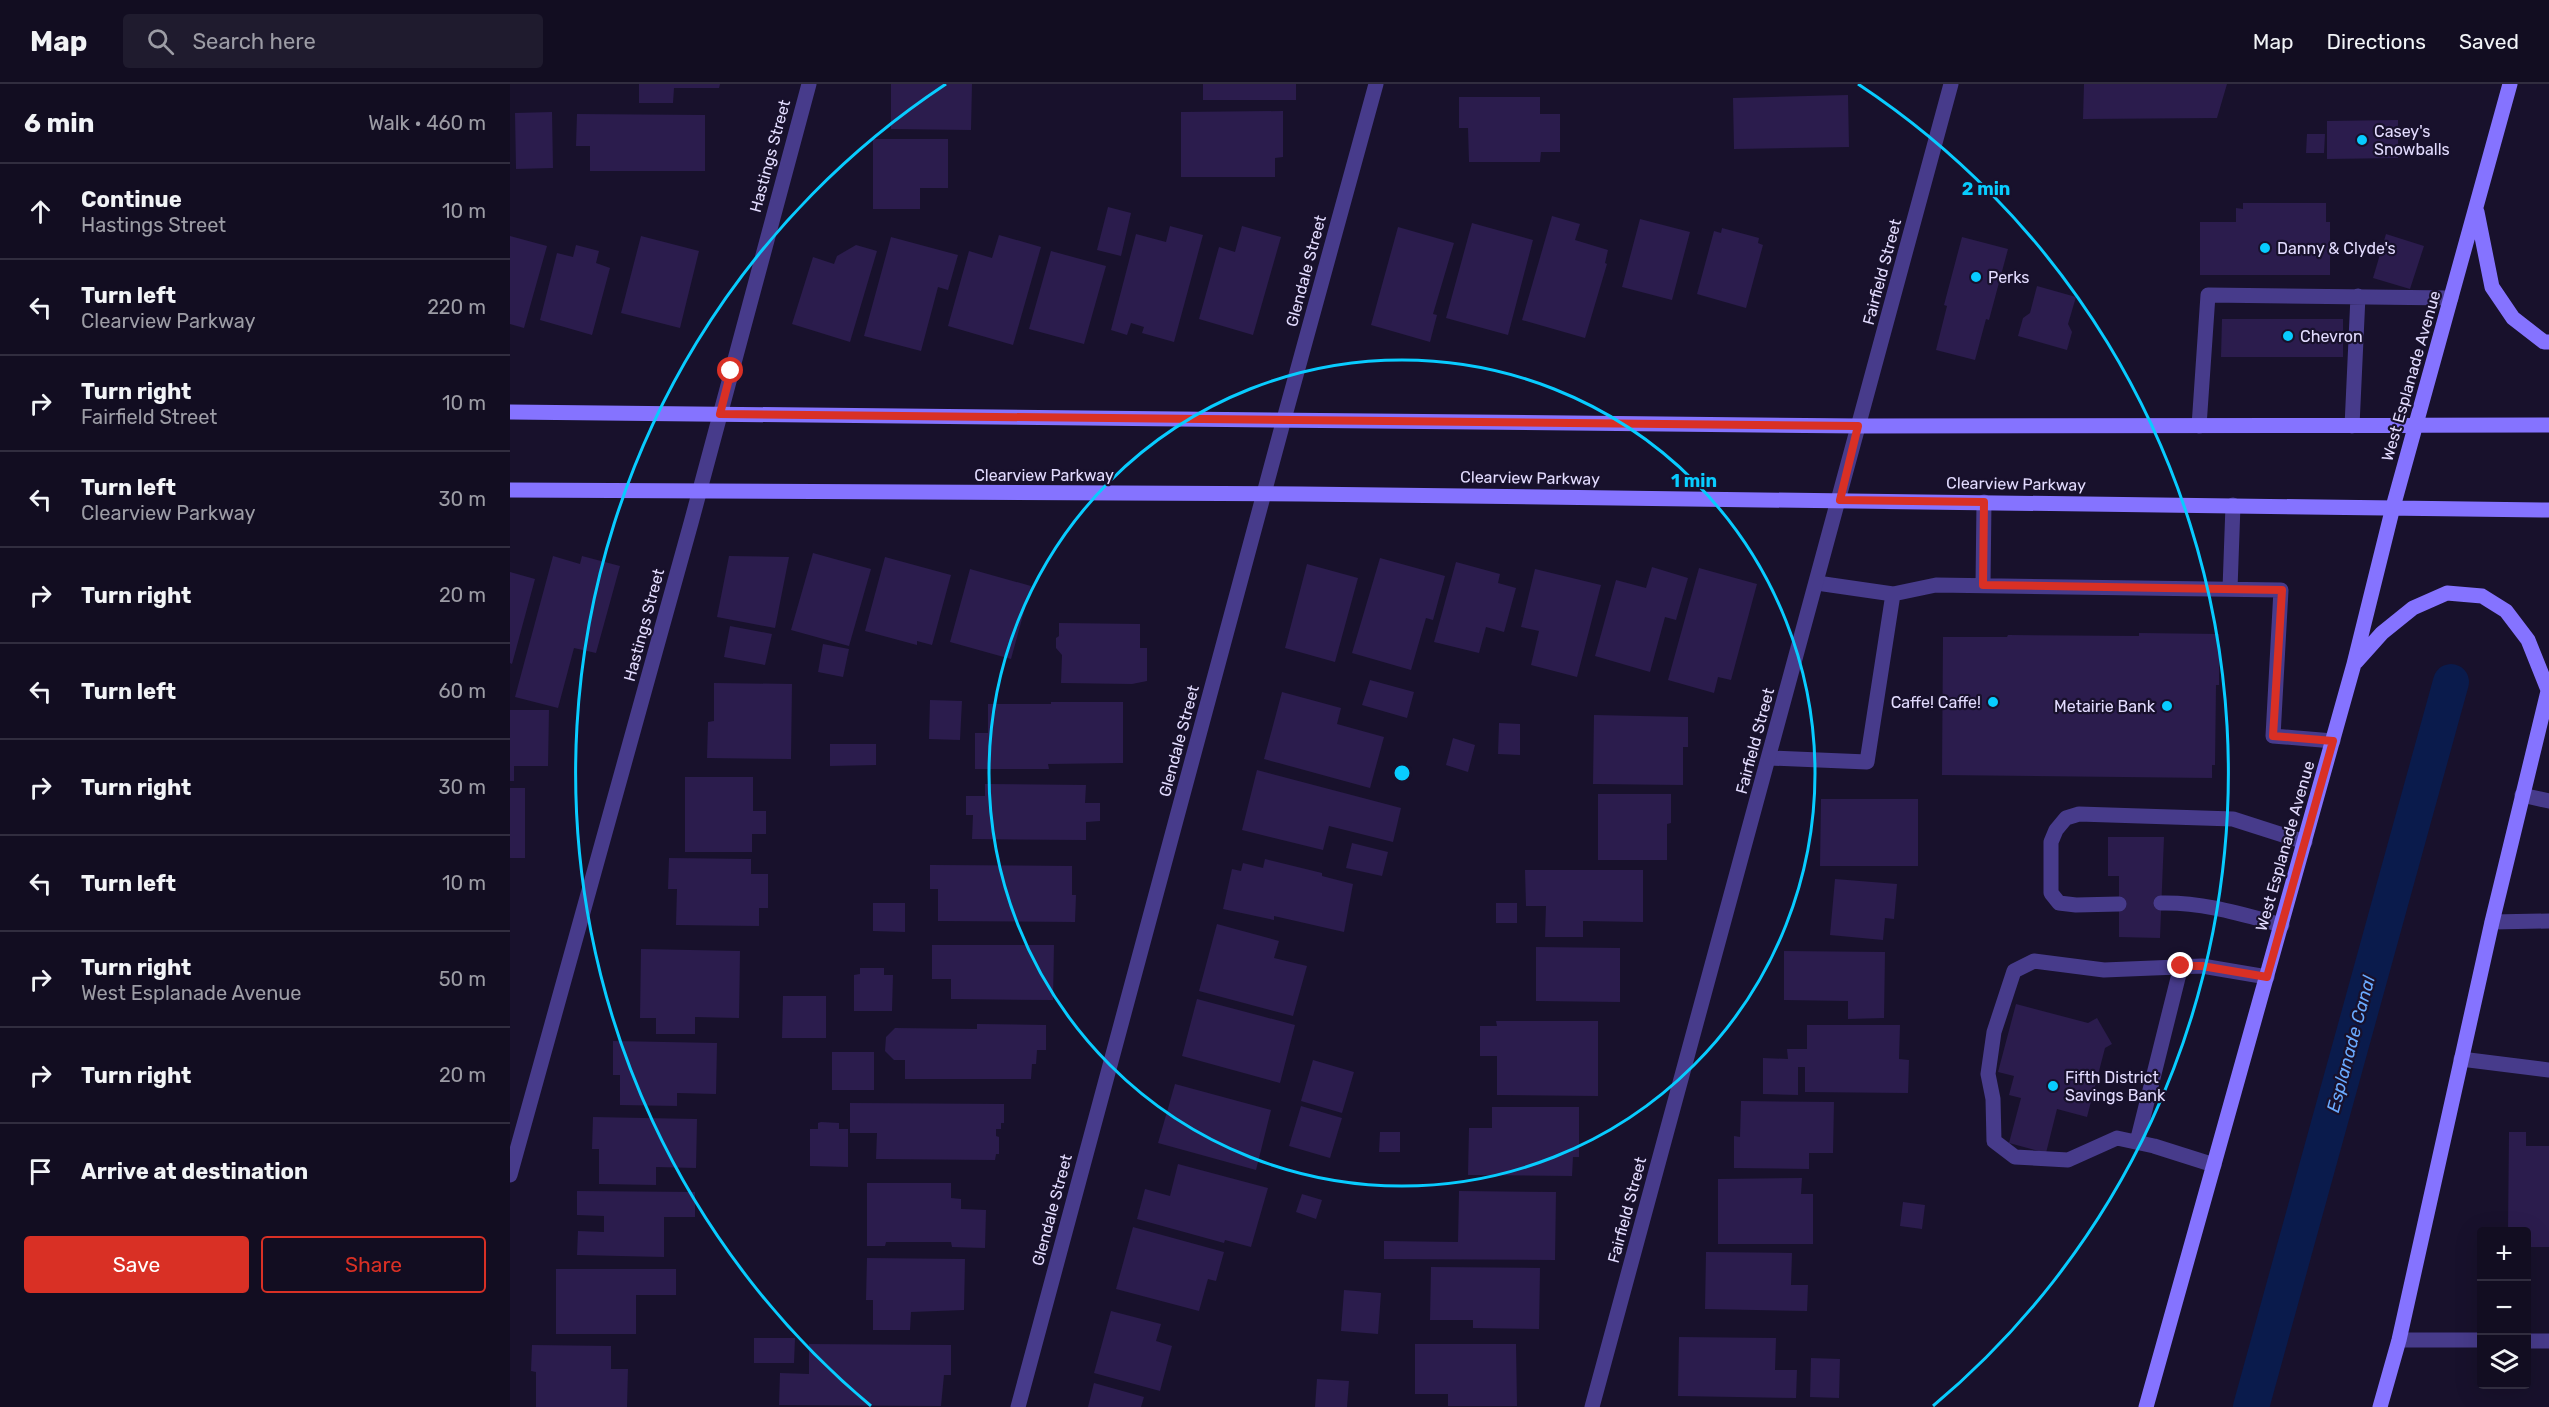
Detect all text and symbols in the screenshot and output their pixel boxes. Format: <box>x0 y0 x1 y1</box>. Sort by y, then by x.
search box <box>123 14 543 68</box>
text: Map <box>30 25 87 58</box>
icon: search <box>144 25 177 58</box>
text: Search here <box>192 28 316 55</box>
text: Map <box>2253 29 2294 54</box>
text: Directions <box>2327 29 2426 54</box>
text: Saved <box>2459 29 2519 54</box>
street label: Hastings Street <box>746 97 794 215</box>
text: 6 min <box>24 108 94 139</box>
text: Walk · 460 m <box>368 111 486 135</box>
place label: Casey's Snowballs <box>2374 122 2450 159</box>
marker: Casey's Snowballs <box>2355 133 2369 147</box>
text: 2 min <box>1962 178 2010 200</box>
text: Continue <box>81 186 182 213</box>
icon: ahead <box>24 195 57 228</box>
text: 10 m <box>442 199 486 223</box>
text: Hastings Street <box>81 213 226 237</box>
street label: Glendale Street <box>1282 213 1330 329</box>
street label: Fairfield Street <box>1859 217 1905 327</box>
place label: Danny & Clyde's <box>2277 239 2396 258</box>
marker: Danny & Clyde's <box>2258 241 2272 255</box>
place label: Perks <box>1988 268 2029 287</box>
marker: Perks <box>1969 270 1983 284</box>
text: Turn left <box>81 282 176 309</box>
street label: West Esplanade Avenue <box>2378 289 2444 463</box>
icon: left <box>24 291 57 324</box>
text: 220 m <box>427 295 486 319</box>
text: Clearview Parkway <box>81 309 256 333</box>
place label: Chevron <box>2300 327 2363 346</box>
marker: Chevron <box>2281 329 2295 343</box>
route start <box>717 357 743 383</box>
text: Turn right <box>81 378 191 405</box>
icon: right <box>24 387 57 420</box>
text: 10 m <box>442 391 486 415</box>
text: Fairfield Street <box>81 405 217 429</box>
street label: Clearview Parkway <box>974 466 1114 485</box>
street label: Clearview Parkway <box>1460 467 1600 489</box>
text: 1 min <box>1671 470 1717 492</box>
street label: Clearview Parkway <box>1946 473 2086 495</box>
text: Turn left <box>81 474 176 501</box>
icon: left <box>24 483 57 516</box>
text: 30 m <box>439 487 486 511</box>
text: Clearview Parkway <box>81 501 256 525</box>
street label: Hastings Street <box>620 566 668 684</box>
icon: right <box>24 579 57 612</box>
text: Turn right <box>81 582 191 609</box>
text: 20 m <box>439 583 486 607</box>
icon: left <box>24 675 57 708</box>
text: Turn left <box>81 678 176 705</box>
text: 60 m <box>439 679 486 703</box>
street label: Glendale Street <box>1155 683 1203 799</box>
street label: Fairfield Street <box>1732 686 1778 796</box>
place label: Caffe! Caffe! <box>1891 693 1981 712</box>
marker: Caffe! Caffe! <box>1986 695 2000 709</box>
place label: Metairie Bank <box>2054 697 2156 716</box>
marker: Metairie Bank <box>2160 699 2174 713</box>
street label: West Esplanade Avenue <box>2252 759 2318 933</box>
centre of rings <box>1392 763 1412 783</box>
icon: right <box>24 771 57 804</box>
text: Turn right <box>81 774 191 801</box>
text: 30 m <box>439 775 486 799</box>
icon: left <box>24 867 57 900</box>
text: Turn left <box>81 870 176 897</box>
text: 10 m <box>442 871 486 895</box>
route end <box>2167 952 2193 978</box>
text: Turn right <box>81 954 191 981</box>
icon: right <box>24 963 57 996</box>
text: 50 m <box>439 967 486 991</box>
water label: Esplanade Canal <box>2322 973 2380 1115</box>
text: West Esplanade Avenue <box>81 981 302 1005</box>
icon: right <box>24 1059 57 1092</box>
text: Turn right <box>81 1062 191 1089</box>
text: 20 m <box>439 1063 486 1087</box>
place label: Fifth District Savings Bank <box>2065 1068 2166 1105</box>
marker: Fifth District Savings Bank <box>2046 1079 2060 1093</box>
street label: Glendale Street <box>1028 1152 1076 1268</box>
icon: arrive <box>24 1155 57 1188</box>
street label: Fairfield Street <box>1604 1155 1650 1265</box>
text: Arrive at destination <box>81 1158 308 1185</box>
map controls <box>2477 1227 2531 1389</box>
button: + <box>2477 1227 2531 1281</box>
button: Save <box>24 1236 249 1293</box>
button: Share <box>261 1236 486 1293</box>
button: − <box>2477 1281 2531 1335</box>
button: layers <box>2477 1335 2531 1389</box>

